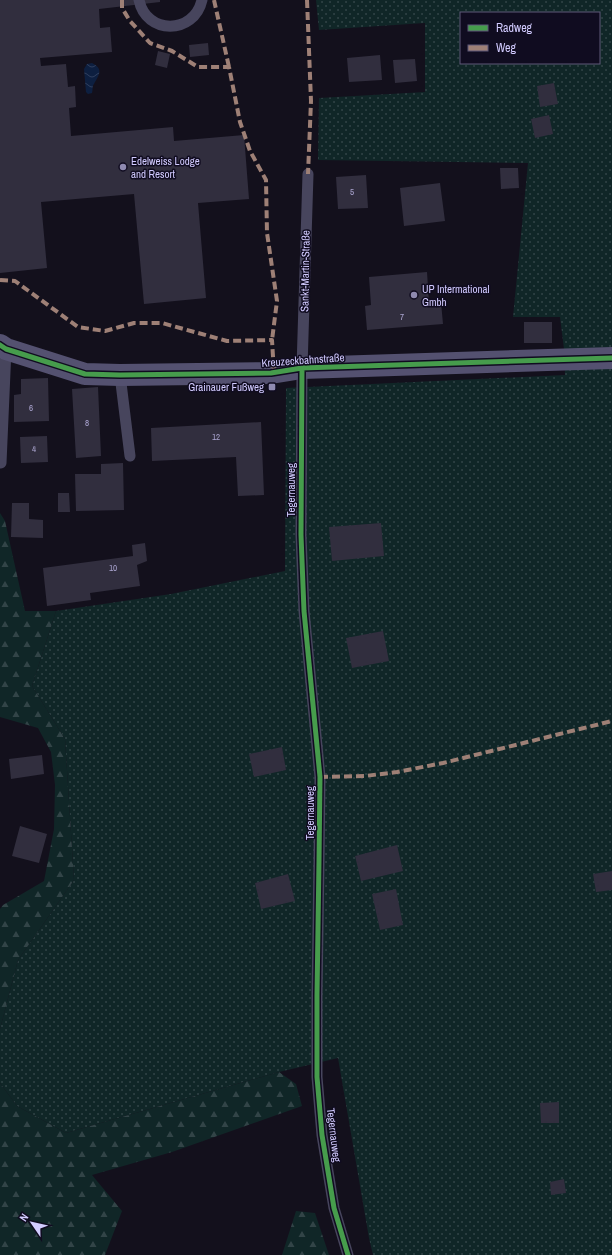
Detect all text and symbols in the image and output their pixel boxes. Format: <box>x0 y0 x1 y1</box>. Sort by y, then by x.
legend <box>460 12 600 64</box>
text: Radweg <box>496 20 533 36</box>
text: Weg <box>496 40 517 56</box>
place label: Edelweiss Lodge and Resort <box>131 154 200 181</box>
marker: Edelweiss Lodge and Resort <box>118 162 128 172</box>
house number: 5 <box>350 186 354 198</box>
street label: Sankt-Martin-Straße <box>297 230 313 312</box>
place label: UP Intermational Gmbh <box>422 282 490 309</box>
marker: UP Intermational Gmbh <box>409 290 419 300</box>
house number: 7 <box>400 311 404 323</box>
street label: Kreuzeckbahnstraße <box>261 350 345 370</box>
place label: Grainauer Fußweg <box>188 380 264 394</box>
marker: Grainauer Fußweg <box>267 382 277 392</box>
house number: 6 <box>29 402 33 414</box>
house number: 8 <box>85 417 89 429</box>
house number: 12 <box>212 431 220 443</box>
house number: 4 <box>32 443 36 455</box>
street label: Tegernauweg <box>284 463 298 517</box>
house number: 10 <box>109 562 117 574</box>
street label: Tegernauweg <box>303 786 317 840</box>
street label: Tegernauweg <box>324 1107 344 1163</box>
north arrow <box>12 1203 52 1243</box>
text: N <box>16 1211 31 1224</box>

